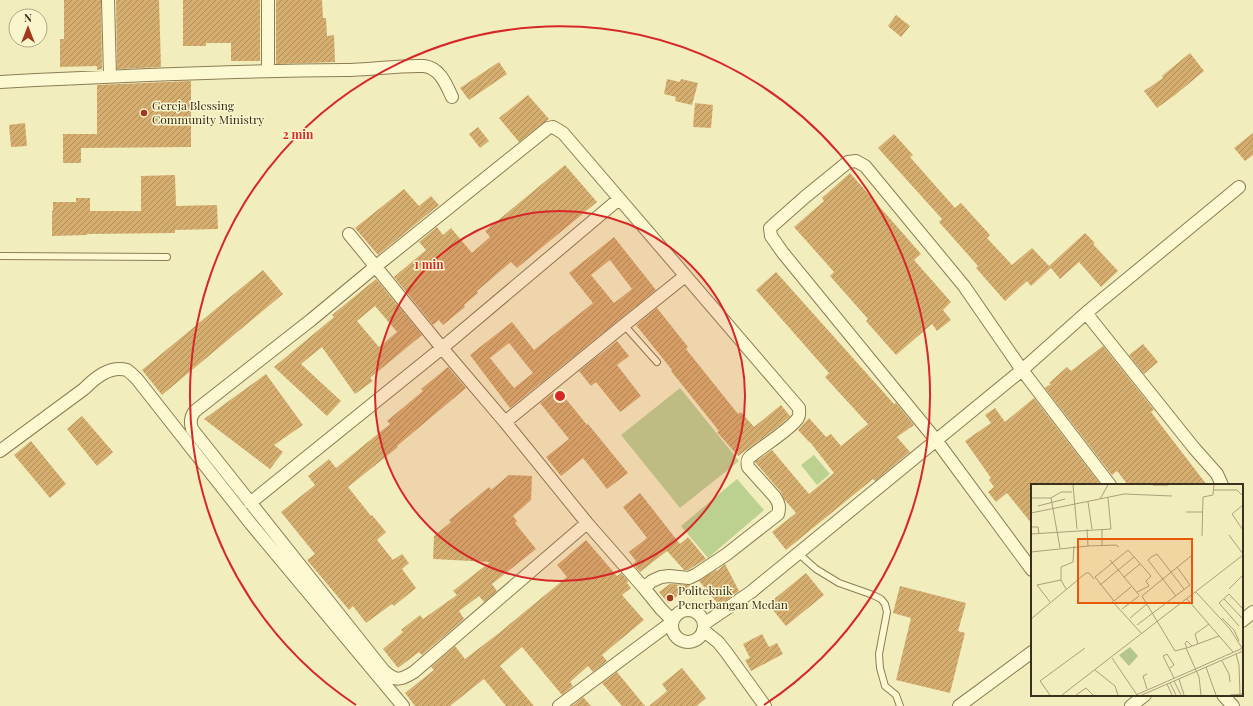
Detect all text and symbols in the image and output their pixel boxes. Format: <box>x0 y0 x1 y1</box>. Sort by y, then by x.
north arrow <box>8 8 48 48</box>
text: N <box>24 10 32 25</box>
place label: Gereja Blessing Community Ministry <box>152 97 264 127</box>
marker: Gereja Blessing Community Ministry <box>139 108 149 118</box>
text: 2 min <box>283 126 314 142</box>
text: 1 min <box>414 256 444 272</box>
centre of rings <box>553 389 567 403</box>
inset map <box>1031 484 1243 696</box>
place label: Politeknik Penerbangan Medan <box>678 582 788 612</box>
marker: Politeknik Penerbangan Medan <box>665 593 675 603</box>

